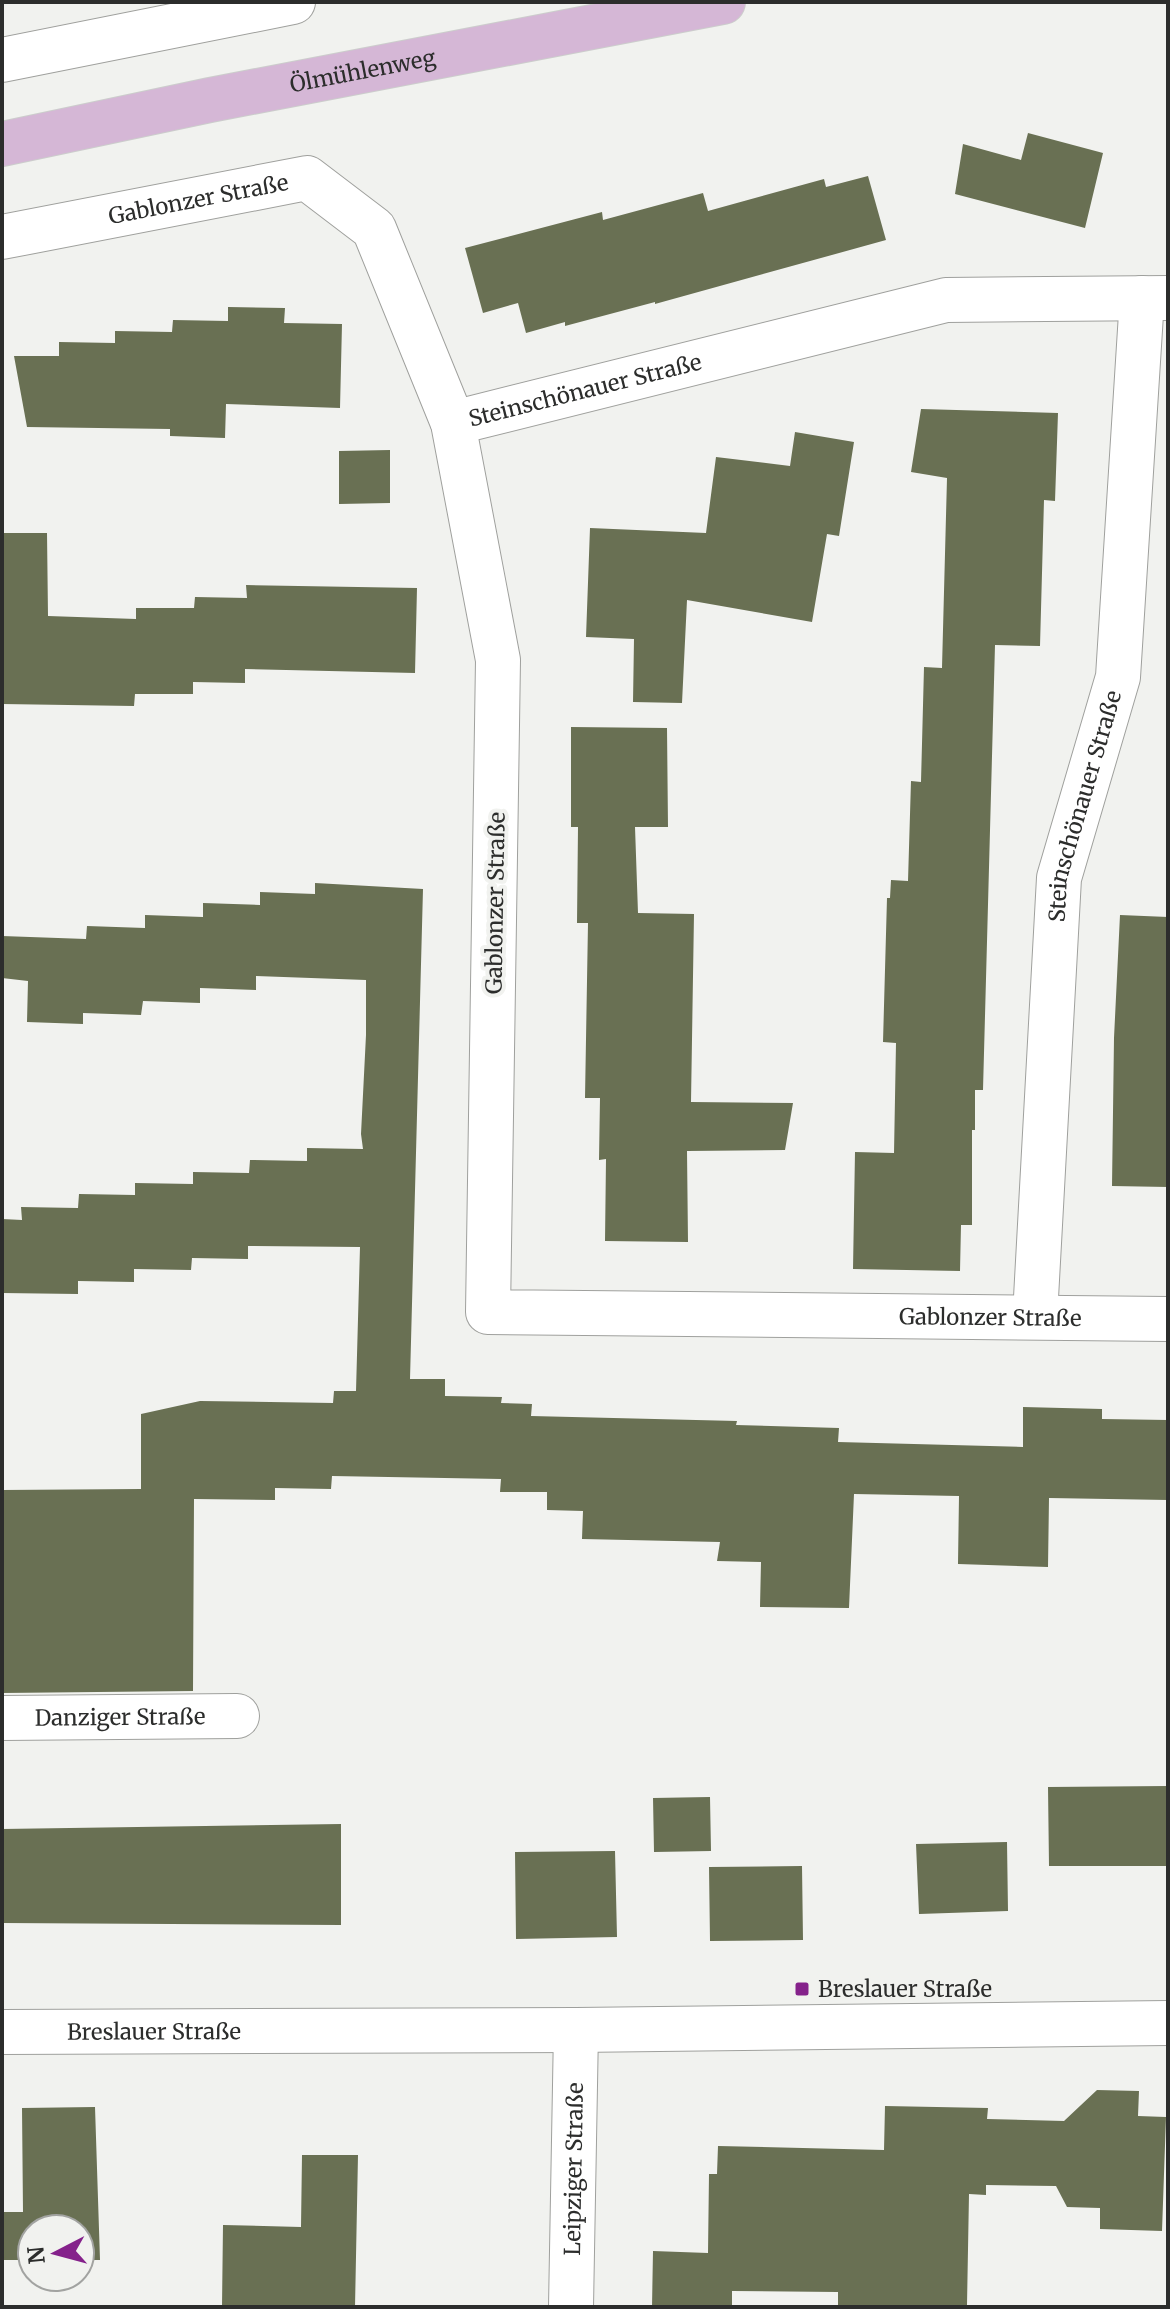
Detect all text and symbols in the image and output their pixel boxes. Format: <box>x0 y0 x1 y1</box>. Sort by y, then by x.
street label: Ölmühlenweg <box>287 43 438 98</box>
street label: Gablonzer Straße <box>106 168 291 230</box>
street label: Steinschönauer Straße <box>466 348 704 433</box>
street label: Steinschönauer Straße <box>1043 687 1127 923</box>
street label: Gablonzer Straße <box>479 812 511 994</box>
street label: Gablonzer Straße <box>899 1302 1082 1332</box>
street label: Danziger Straße <box>35 1702 205 1732</box>
place label: Breslauer Straße <box>818 1975 992 2003</box>
marker: Breslauer Straße <box>793 1980 811 1998</box>
street label: Breslauer Straße <box>67 2017 241 2046</box>
street label: Leipziger Straße <box>558 2082 589 2256</box>
north arrow <box>16 2213 96 2293</box>
text: N <box>21 2244 51 2265</box>

